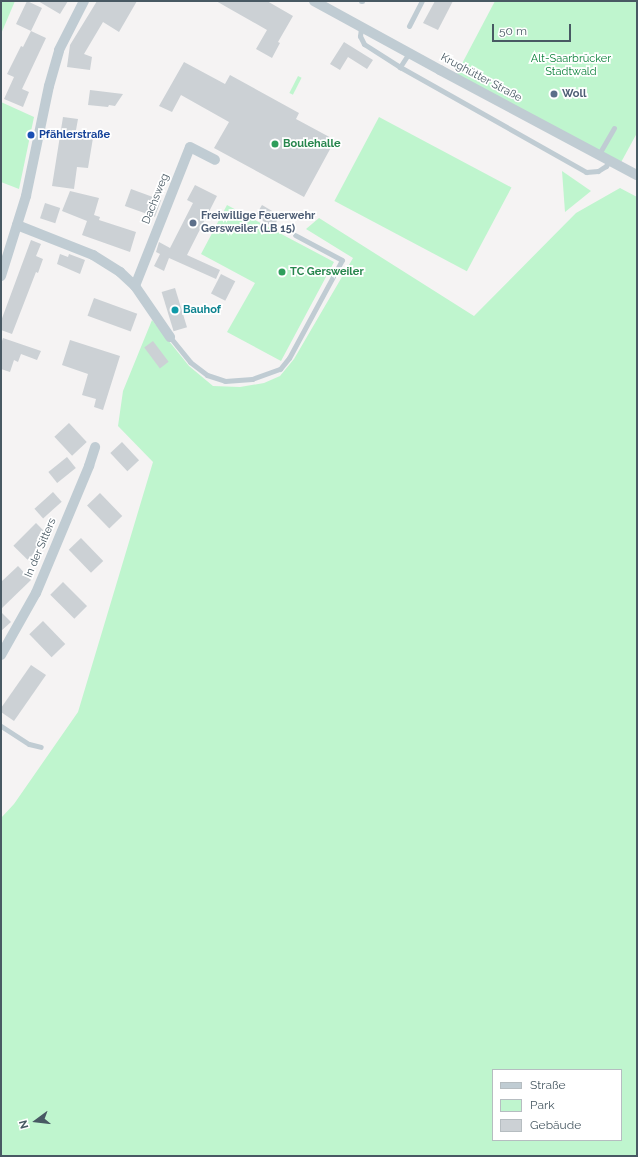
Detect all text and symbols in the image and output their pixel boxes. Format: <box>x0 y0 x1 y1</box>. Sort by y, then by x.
scale bar <box>494 16 573 42</box>
text: 50 m <box>499 24 527 38</box>
street label: Krughütter Straße <box>438 51 524 105</box>
park label: Alt-Saarbrücker Stadtwald <box>531 53 611 79</box>
place label: Woll <box>562 87 586 101</box>
marker: Woll <box>549 89 559 99</box>
place label: Pfählerstraße <box>39 128 110 142</box>
marker: Pfählerstraße <box>26 130 36 140</box>
place label: Boulehalle <box>283 137 341 151</box>
marker: Boulehalle <box>270 139 280 149</box>
street label: Dachsweg <box>140 172 172 226</box>
place label: Freiwillige Feuerwehr Gersweiler (LB 15) <box>201 210 315 236</box>
marker: Freiwillige Feuerwehr Gersweiler (LB 15) <box>188 218 198 228</box>
place label: TC Gersweiler <box>290 265 364 279</box>
marker: TC Gersweiler <box>277 267 287 277</box>
place label: Bauhof <box>183 303 221 317</box>
marker: Bauhof <box>170 305 180 315</box>
street label: In der Sitters <box>22 516 60 580</box>
legend <box>492 1069 622 1141</box>
text: Straße <box>530 1078 566 1092</box>
text: Park <box>530 1098 555 1112</box>
north arrow <box>16 1101 56 1141</box>
text: N <box>17 1118 31 1130</box>
text: Gebäude <box>530 1118 581 1132</box>

